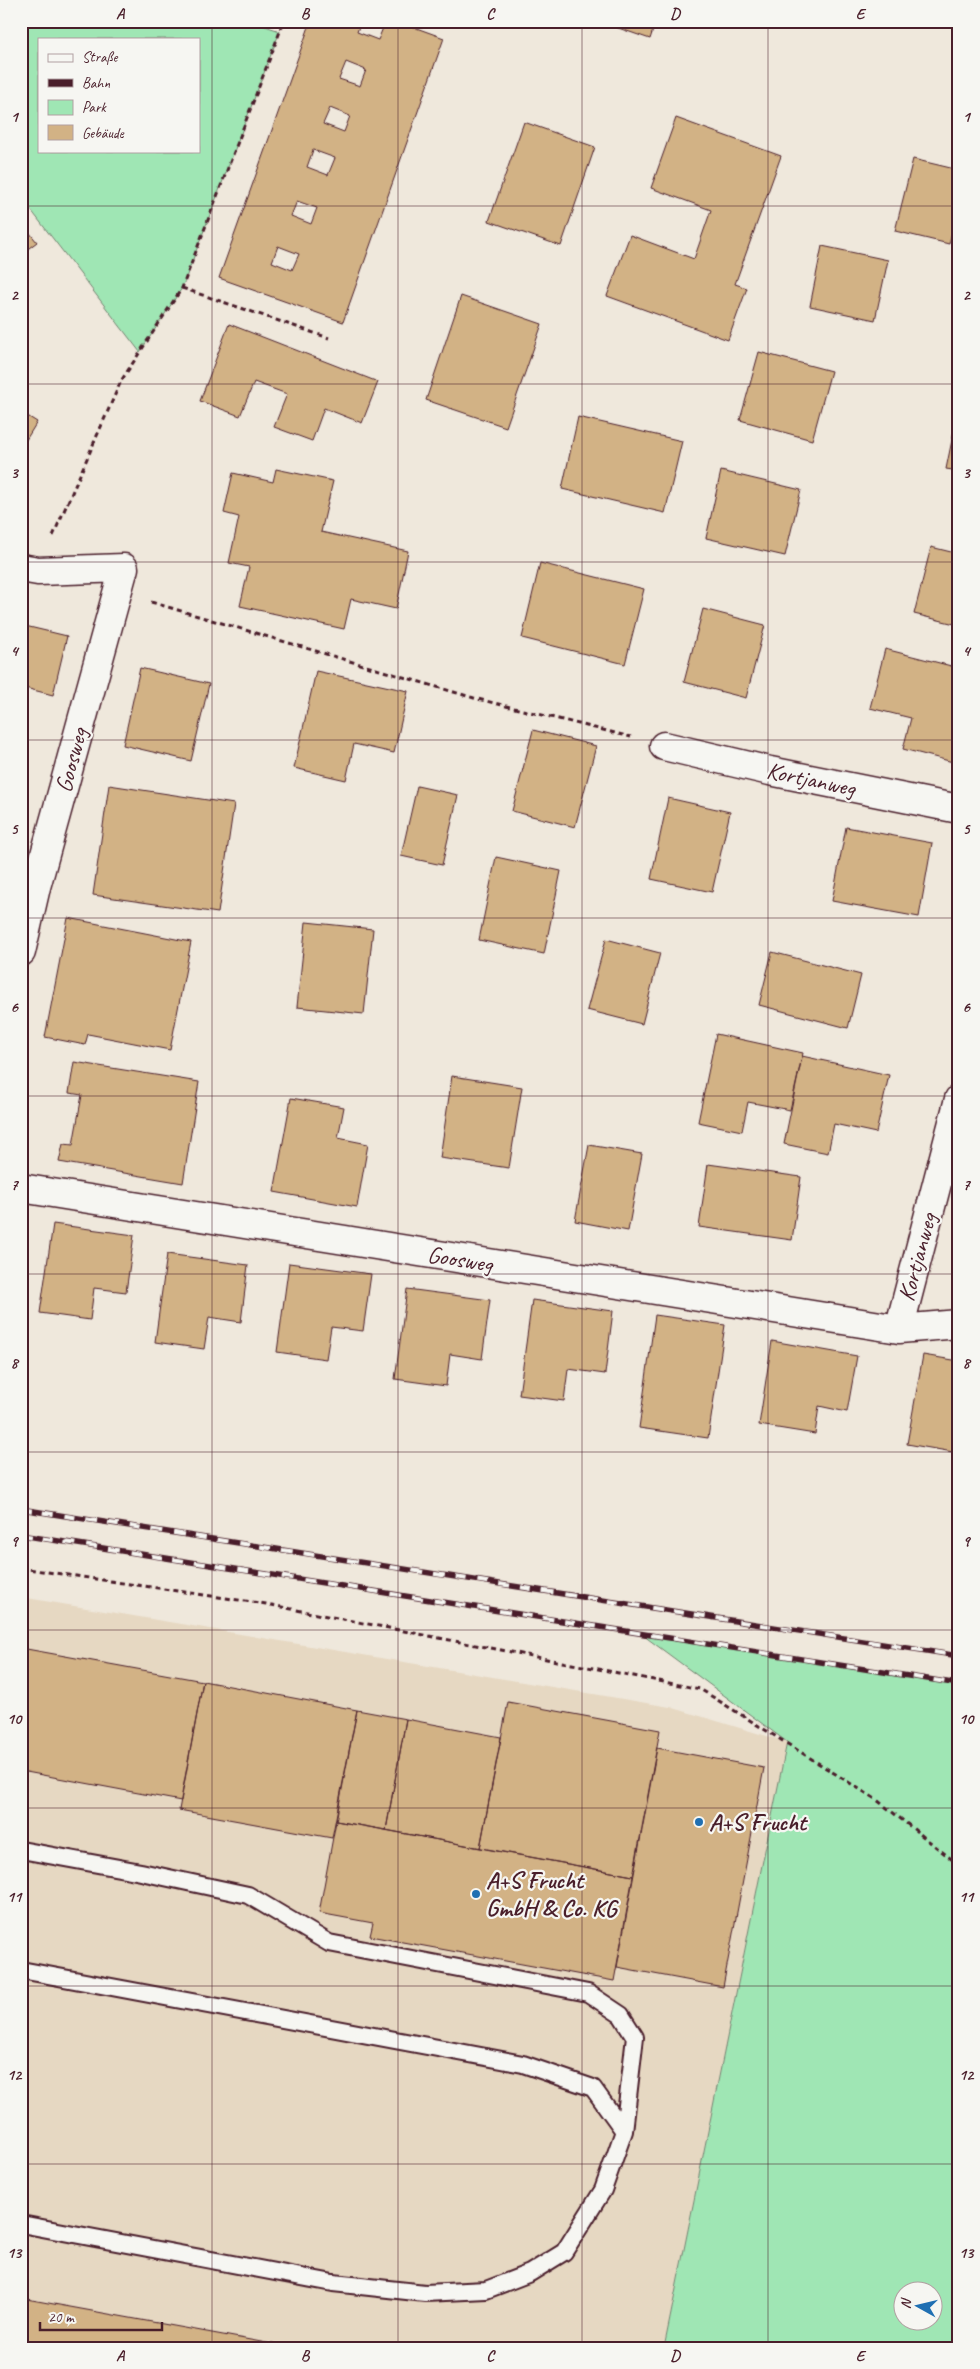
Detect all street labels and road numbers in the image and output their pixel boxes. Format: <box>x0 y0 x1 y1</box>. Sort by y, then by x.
street label: Goosweg <box>48 723 94 796</box>
street label: Kortjanweg <box>764 755 860 803</box>
street label: Kortjanweg <box>891 1208 943 1304</box>
street label: Goosweg <box>425 1239 496 1279</box>

